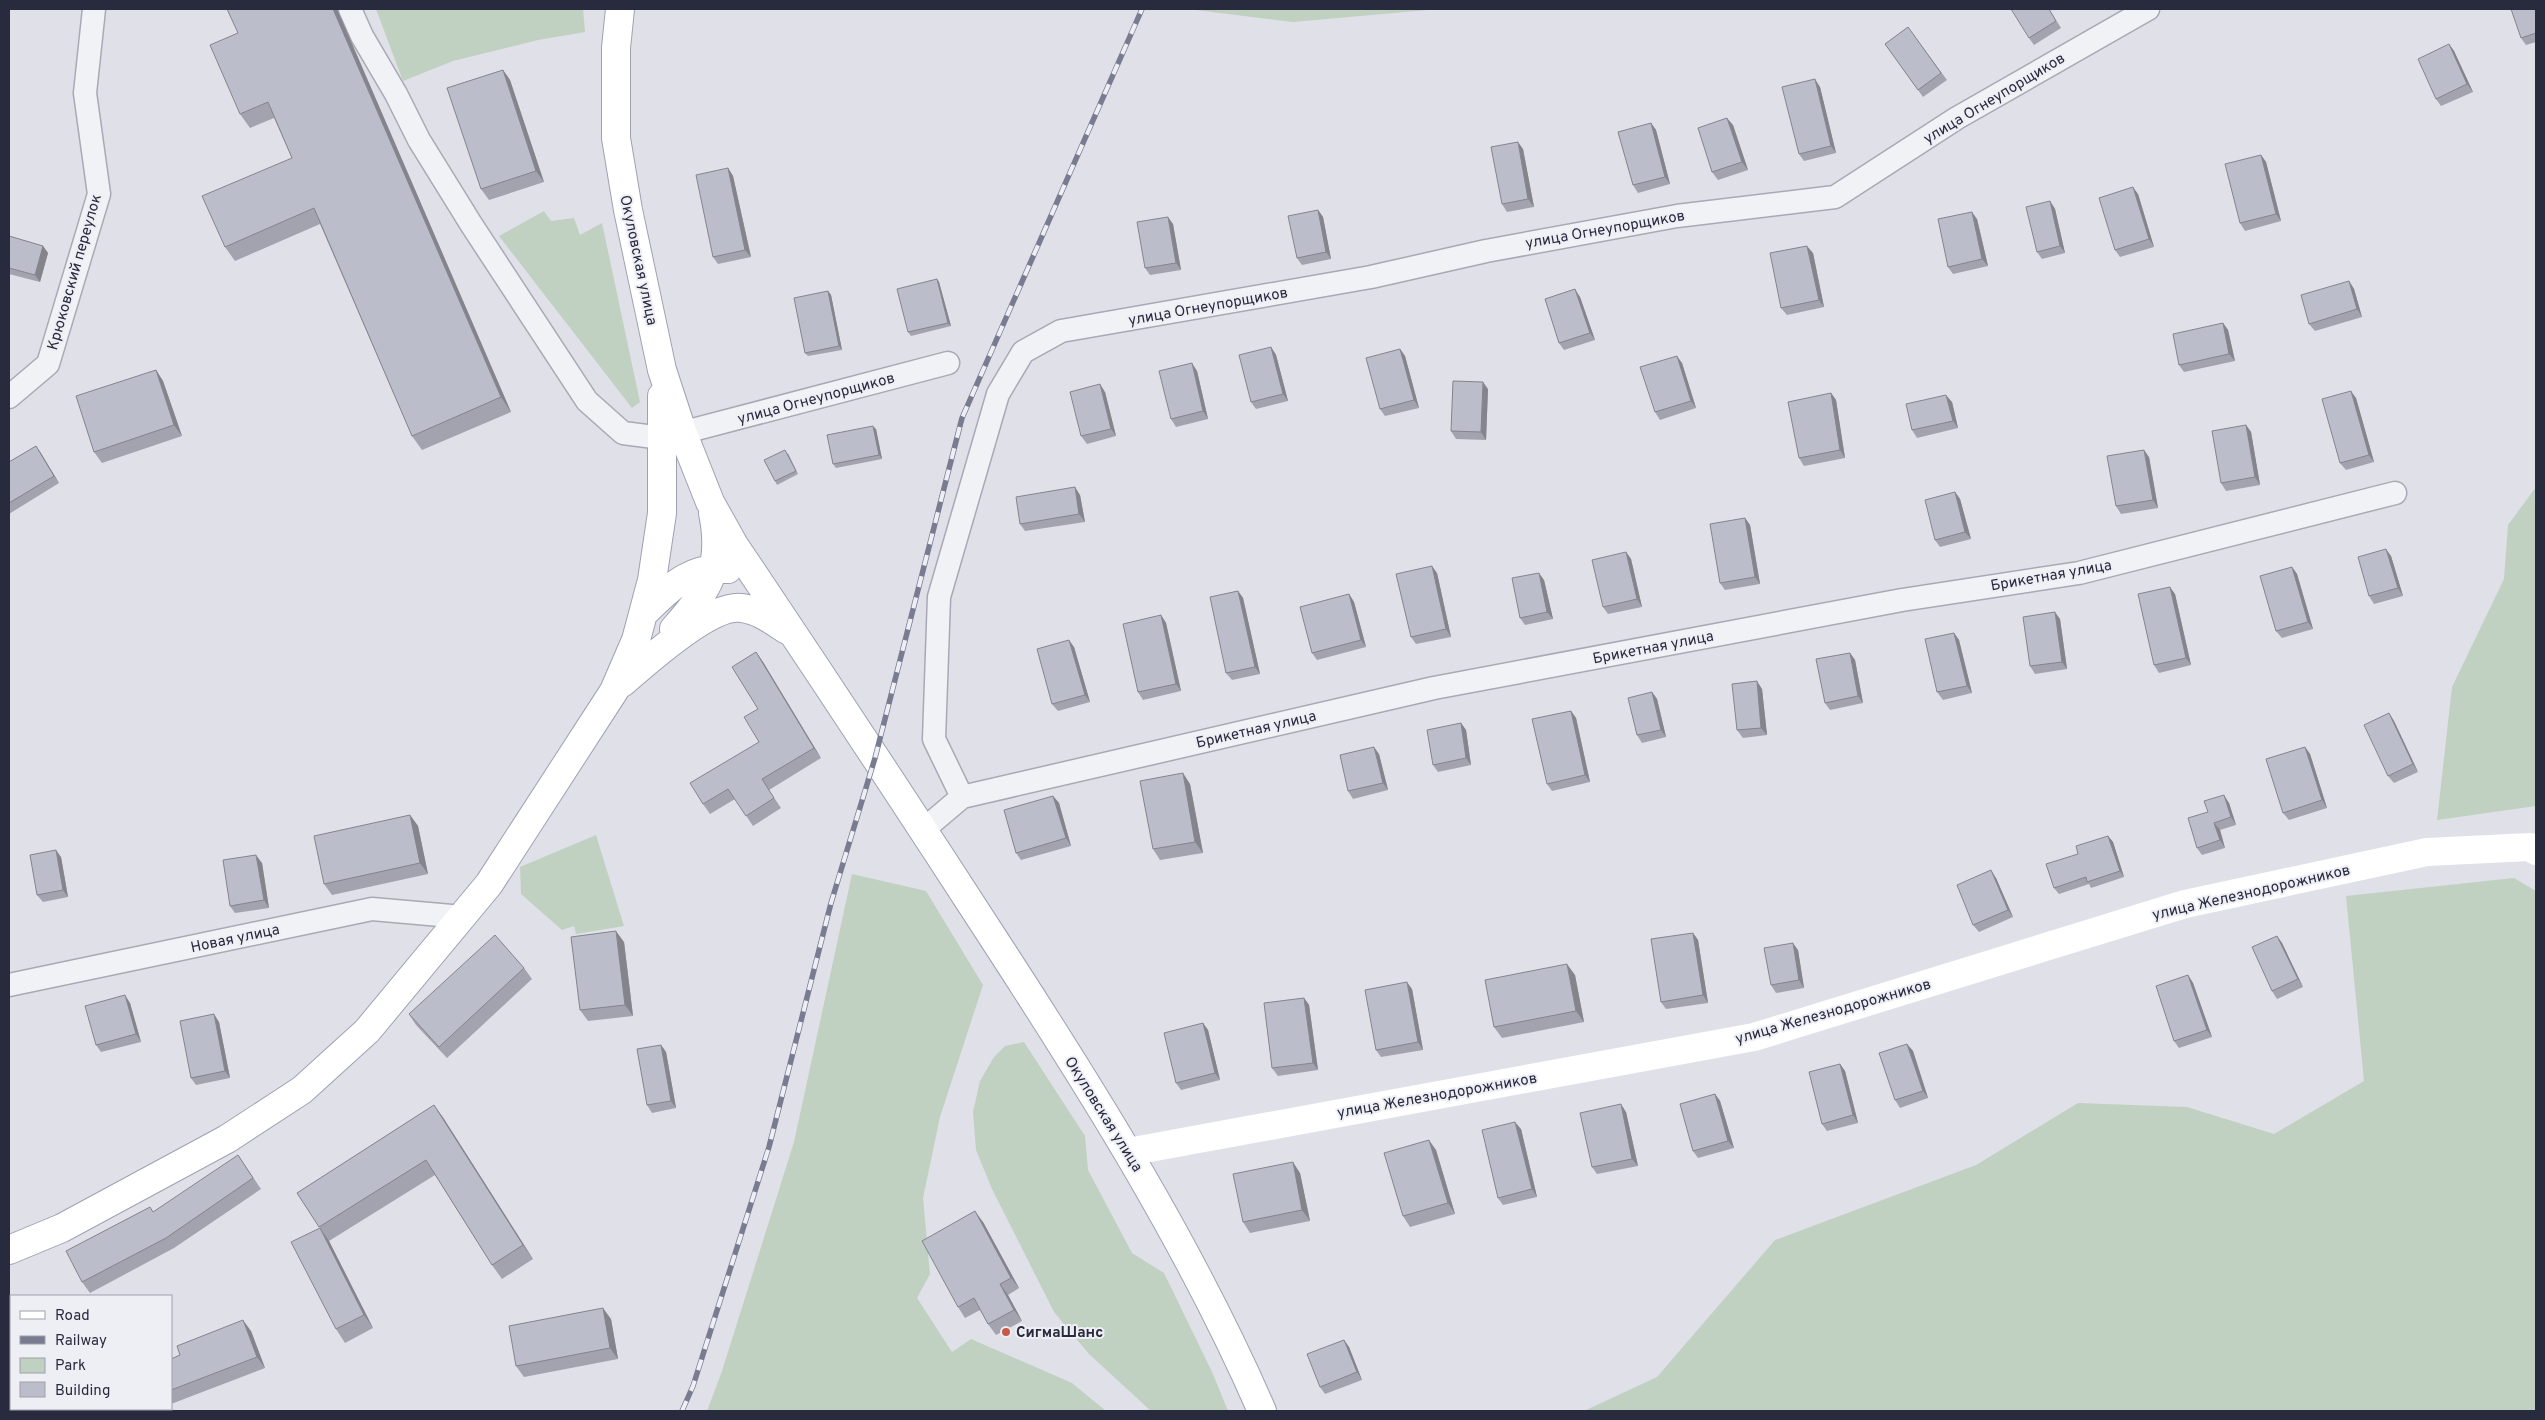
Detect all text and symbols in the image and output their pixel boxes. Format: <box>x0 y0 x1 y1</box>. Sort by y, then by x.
street label: улица Огнеупорщиков <box>1920 49 2069 149</box>
street label: Крюковский переулок <box>44 192 107 353</box>
street label: Окуловская улица <box>614 193 661 327</box>
street label: улица Огнеупорщиков <box>1524 207 1687 254</box>
street label: улица Огнеупорщиков <box>1127 284 1290 331</box>
street label: улица Огнеупорщиков <box>736 369 897 430</box>
street label: Брикетная улица <box>1989 556 2113 596</box>
street label: Брикетная улица <box>1591 627 1715 670</box>
street label: Брикетная улица <box>1194 707 1318 754</box>
street label: улица Железнодорожников <box>2150 861 2352 926</box>
street label: Новая улица <box>189 921 282 958</box>
street label: улица Железнодорожников <box>1733 975 1933 1050</box>
street label: Окуловская улица <box>1060 1054 1146 1176</box>
street label: улица Железнодорожников <box>1336 1070 1539 1123</box>
legend <box>10 1295 172 1410</box>
text: Road <box>55 1307 90 1326</box>
place label: СигмаШанс <box>1016 1324 1103 1343</box>
marker: СигмаШанс <box>1000 1326 1012 1338</box>
text: Railway <box>55 1332 107 1351</box>
text: Park <box>55 1357 86 1376</box>
text: Building <box>55 1382 110 1401</box>

